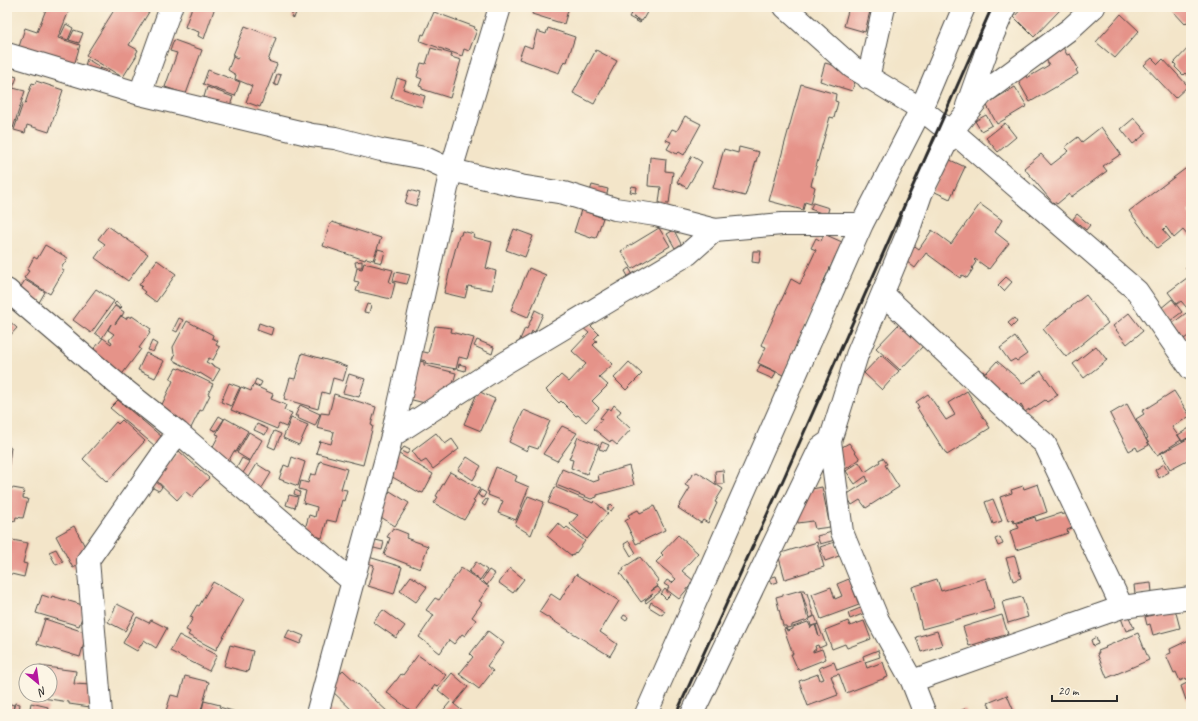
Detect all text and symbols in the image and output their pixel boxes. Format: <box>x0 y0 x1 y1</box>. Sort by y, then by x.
north arrow <box>18 663 58 703</box>
scale bar <box>1052 677 1117 703</box>
text: 20 m <box>1058 683 1080 699</box>
text: N <box>35 684 49 701</box>

